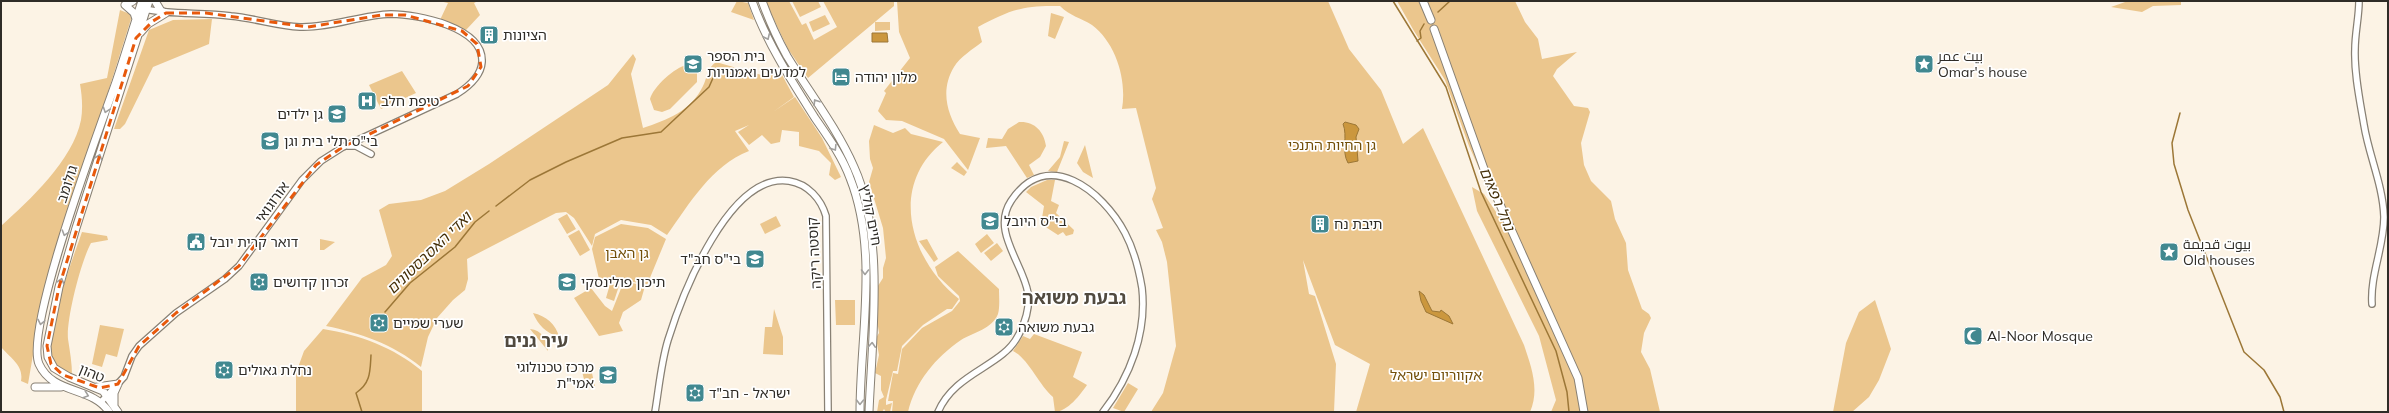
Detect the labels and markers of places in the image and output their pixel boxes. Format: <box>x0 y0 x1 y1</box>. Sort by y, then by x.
building icon: הציונות <box>478 24 500 46</box>
place label: הציונות <box>503 26 547 44</box>
place label: בית הספר למדעים ואמנויות <box>707 47 806 81</box>
place label: بيت عمر Omar's house <box>1937 47 2027 81</box>
school or university icon: בית הספר למדעים ואמנויות <box>682 53 704 75</box>
place icon: بيت عمر Omar's house <box>1913 53 1935 75</box>
hotel icon: מלון יהודה <box>830 66 852 88</box>
place label: מלון יהודה <box>855 68 917 86</box>
hospital icon: טיפת חלב <box>356 90 378 112</box>
place label: טיפת חלב <box>381 92 439 110</box>
school or university icon: גן ילדים <box>326 103 348 125</box>
place label: גן ילדים <box>277 105 323 123</box>
school or university icon: בי"ס תלי בית וגן <box>259 130 281 152</box>
place label: בי"ס תלי בית וגן <box>284 132 378 150</box>
school or university icon: בי"ס היובל <box>979 210 1001 232</box>
place label: בי"ס היובל <box>1004 212 1067 230</box>
building icon: תיבת נח <box>1309 213 1331 235</box>
place label: תיבת נח <box>1334 215 1382 233</box>
public building icon: דואר קרית יובל <box>185 231 207 253</box>
place label: דואר קרית יובל <box>210 233 299 251</box>
place label: بيوت قديمة Old houses <box>2183 235 2255 269</box>
place icon: بيوت قديمة Old houses <box>2158 241 2180 263</box>
school or university icon: בי"ס חב"ד <box>744 248 766 270</box>
place label: בי"ס חב"ד <box>680 250 741 268</box>
synagogue icon: זכרון קדושים <box>248 271 270 293</box>
school or university icon: תיכון פולינסקי <box>556 271 578 293</box>
place label: זכרון קדושים <box>273 273 349 291</box>
place label: תיכון פולינסקי <box>581 273 665 291</box>
synagogue icon: שערי שמיים <box>368 312 390 334</box>
place label: שערי שמיים <box>393 314 464 332</box>
synagogue icon: גבעת משואה <box>993 316 1015 338</box>
place label: גבעת משואה <box>1018 318 1094 336</box>
mosque icon: Al-Noor Mosque <box>1962 325 1984 347</box>
place label: Al-Noor Mosque <box>1987 327 2093 345</box>
place label: מרכז טכנולוגי אמי"ת <box>516 358 594 392</box>
synagogue icon: נחלת גאולים <box>213 359 235 381</box>
place label: נחלת גאולים <box>238 361 312 379</box>
school or university icon: מרכז טכנולוגי אמי"ת <box>597 364 619 386</box>
synagogue icon: ישראל - חב"ד <box>684 382 706 404</box>
place label: ישראל - חב"ד <box>709 384 790 402</box>

